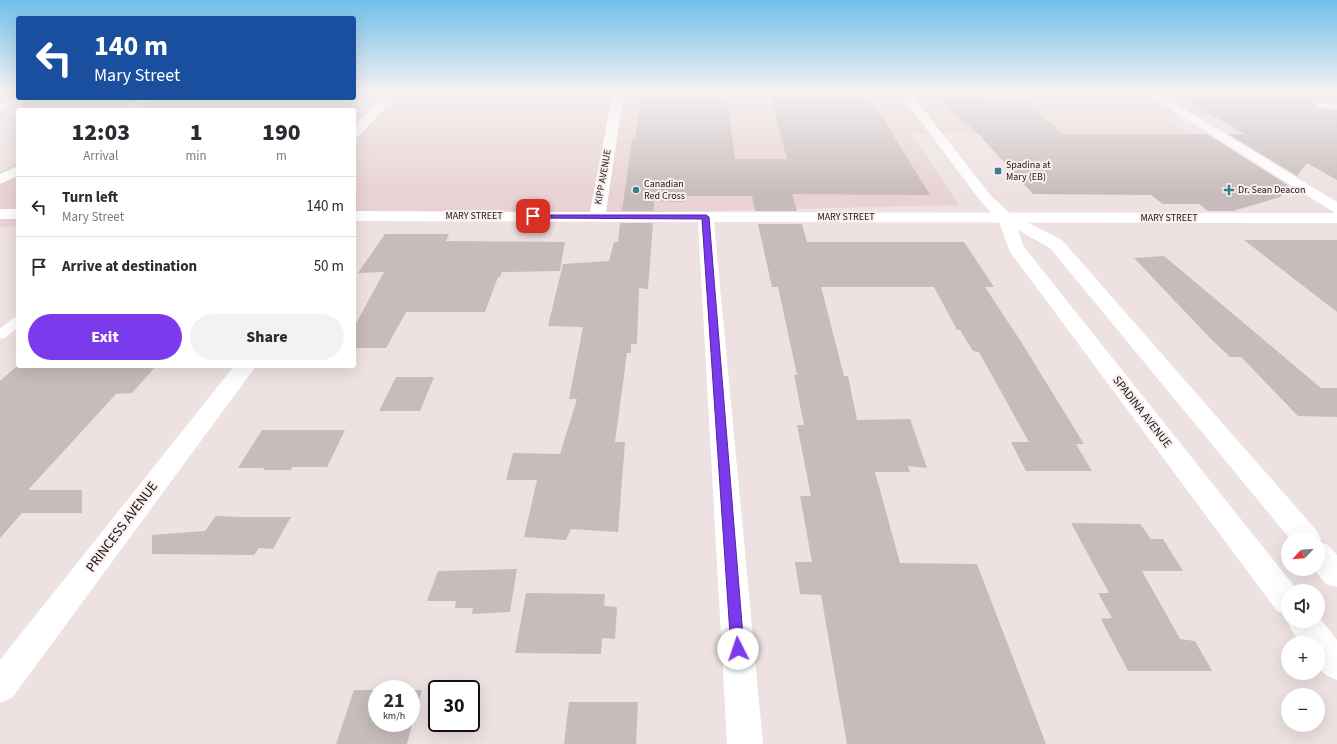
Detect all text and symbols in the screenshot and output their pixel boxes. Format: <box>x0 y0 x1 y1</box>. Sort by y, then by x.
text: 140 m <box>94 26 168 66</box>
icon: left <box>28 32 80 84</box>
text: Mary Street <box>94 63 180 88</box>
text: 12:03 <box>71 115 130 150</box>
text: 1 <box>190 115 203 150</box>
text: 190 <box>262 115 301 150</box>
text: Arrival <box>83 147 118 165</box>
text: min <box>186 147 207 165</box>
text: m <box>276 147 287 165</box>
street label: KIPP AVENUE <box>591 148 615 206</box>
place label: Spadina at Mary (EB) <box>1006 158 1051 184</box>
marker: Spadina at Mary (EB) <box>993 166 1003 176</box>
place label: Canadian Red Cross <box>644 177 685 203</box>
place label: Dr. Sean Deacon <box>1238 183 1305 197</box>
marker: Dr. Sean Deacon <box>1223 184 1235 196</box>
marker: Canadian Red Cross <box>631 185 641 195</box>
text: Turn left <box>62 187 118 208</box>
icon: left <box>28 196 50 218</box>
text: 140 m <box>306 196 344 217</box>
pin <box>516 199 550 233</box>
icon: arrive <box>522 205 544 227</box>
text: Mary Street <box>62 208 124 226</box>
street label: MARY STREET <box>445 209 503 223</box>
street label: MARY STREET <box>817 210 875 224</box>
street label: MARY STREET <box>1140 211 1198 225</box>
icon: arrive <box>28 256 50 278</box>
text: Arrive at destination <box>62 256 197 277</box>
text: 50 m <box>314 256 344 277</box>
button: Exit <box>28 314 182 360</box>
button: Share <box>190 314 344 360</box>
street label: SPADINA AVENUE <box>1109 372 1175 452</box>
street label: PRINCESS AVENUE <box>81 477 163 577</box>
north arrow <box>1281 532 1325 576</box>
map controls <box>1281 532 1325 732</box>
button: sound <box>1281 584 1325 628</box>
position arrow <box>717 628 759 670</box>
button: + <box>1281 636 1325 680</box>
speed limit sign: 30 <box>428 680 480 732</box>
text: 21 <box>383 687 405 715</box>
button: − <box>1281 688 1325 732</box>
text: km/h <box>383 709 405 723</box>

